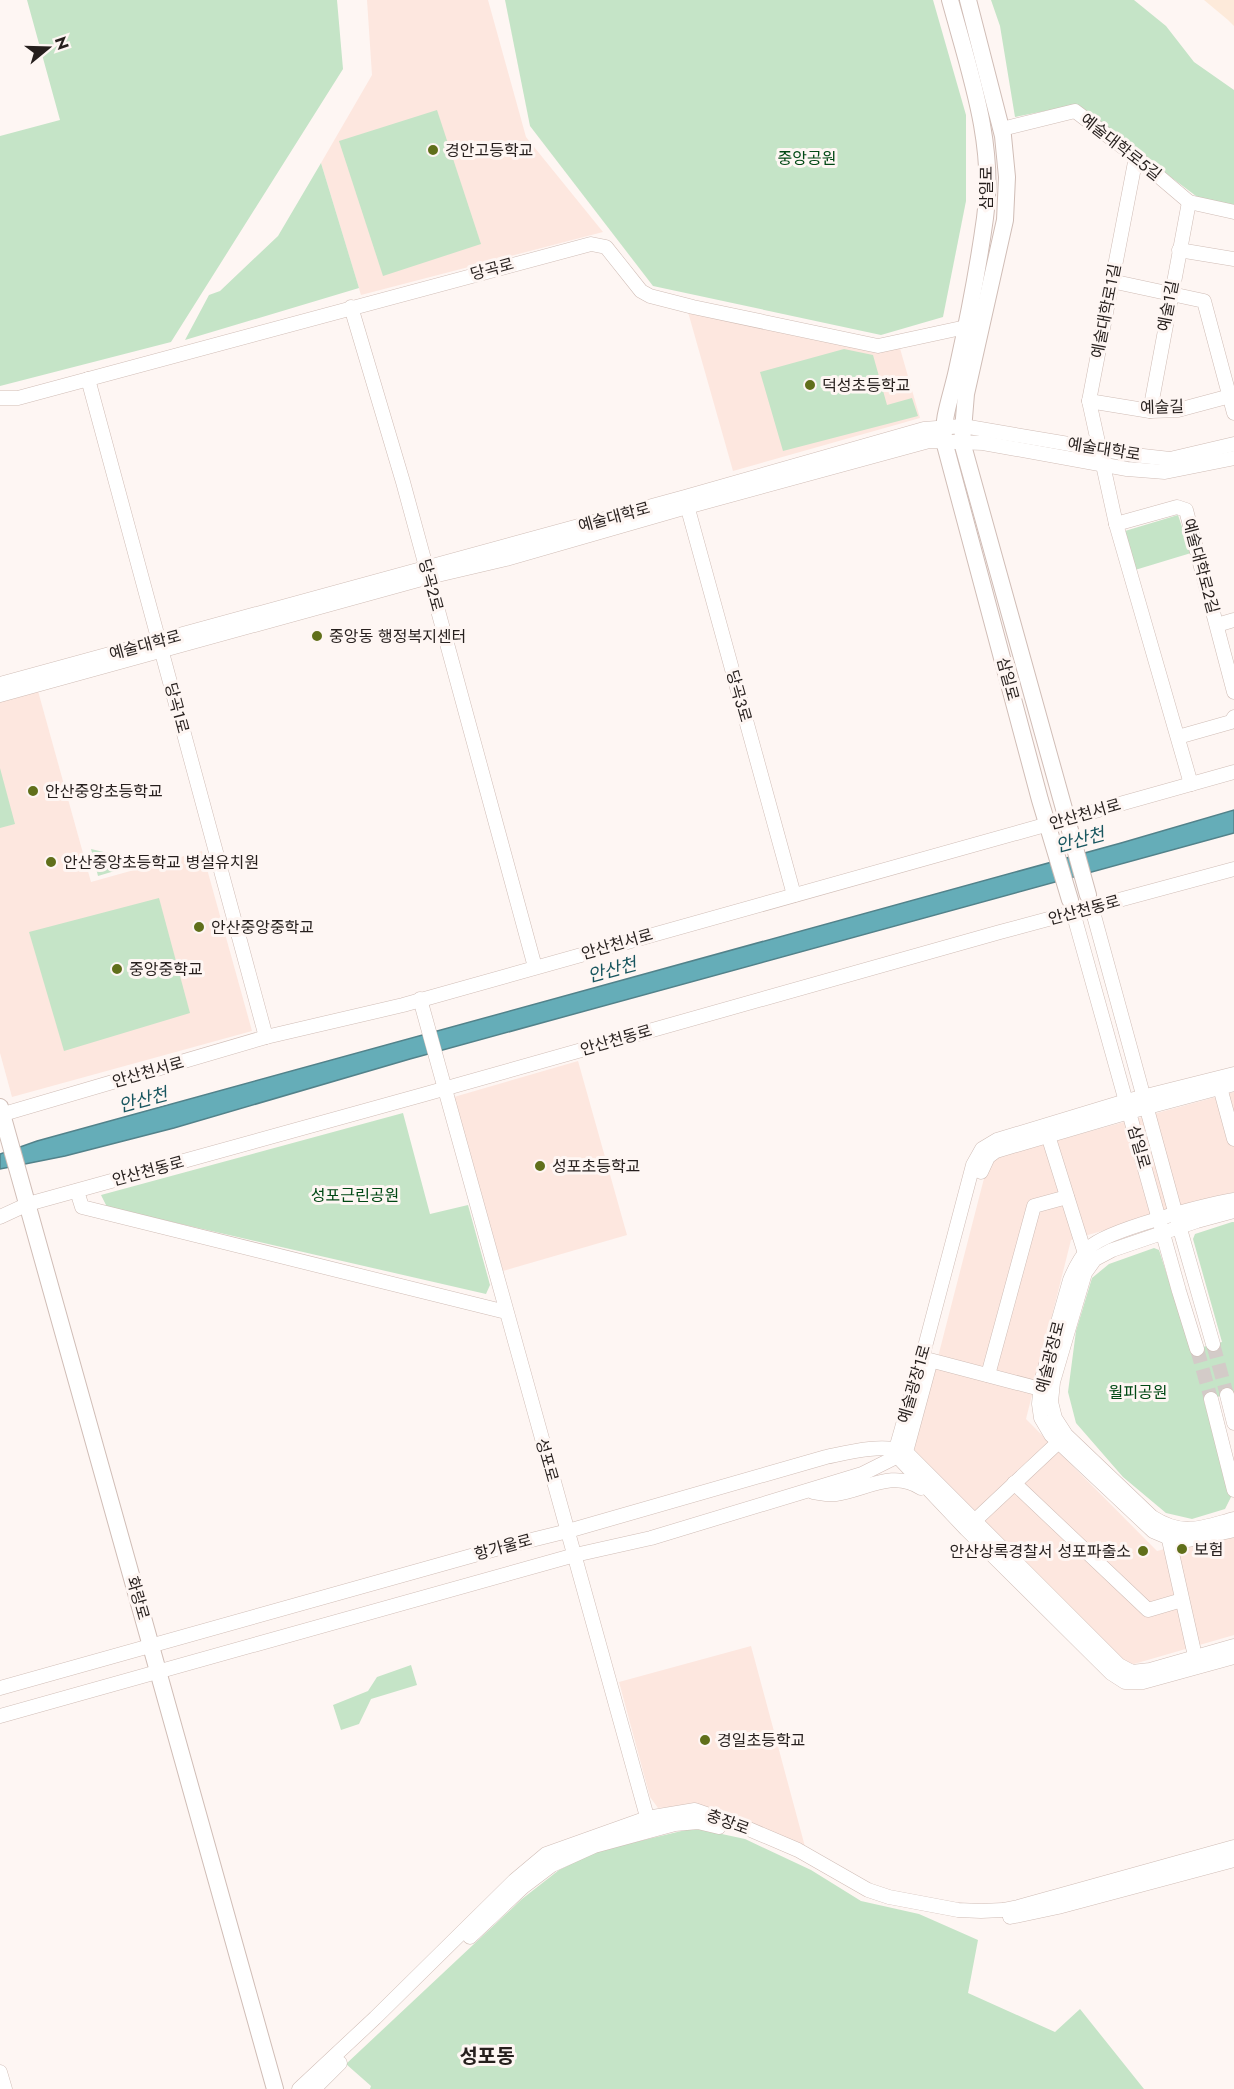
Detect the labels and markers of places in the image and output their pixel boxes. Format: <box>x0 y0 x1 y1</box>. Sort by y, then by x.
place label: 경안고등학교 <box>445 139 533 162</box>
marker: 경안고등학교 <box>426 143 440 157</box>
place label: 덕성초등학교 <box>822 374 910 397</box>
marker: 덕성초등학교 <box>803 378 817 392</box>
place label: 중앙동 행정복지센터 <box>329 625 466 648</box>
marker: 중앙동 행정복지센터 <box>310 629 324 643</box>
place label: 안산중앙초등학교 <box>45 780 163 803</box>
marker: 안산중앙초등학교 <box>26 784 40 798</box>
place label: 안산중앙초등학교 병설유치원 <box>63 851 259 874</box>
marker: 안산중앙초등학교 병설유치원 <box>44 855 58 869</box>
place label: 안산중앙중학교 <box>211 916 314 939</box>
marker: 안산중앙중학교 <box>192 920 206 934</box>
place label: 중앙중학교 <box>129 958 203 981</box>
marker: 중앙중학교 <box>110 962 124 976</box>
place label: 성포초등학교 <box>552 1155 640 1178</box>
marker: 성포초등학교 <box>533 1159 547 1173</box>
place label: 보험 <box>1194 1538 1223 1561</box>
place label: 안산상록경찰서 성포파출소 <box>950 1540 1131 1563</box>
marker: 보험 <box>1175 1542 1189 1556</box>
marker: 안산상록경찰서 성포파출소 <box>1136 1544 1150 1558</box>
place label: 경일초등학교 <box>717 1729 805 1752</box>
marker: 경일초등학교 <box>698 1733 712 1747</box>

